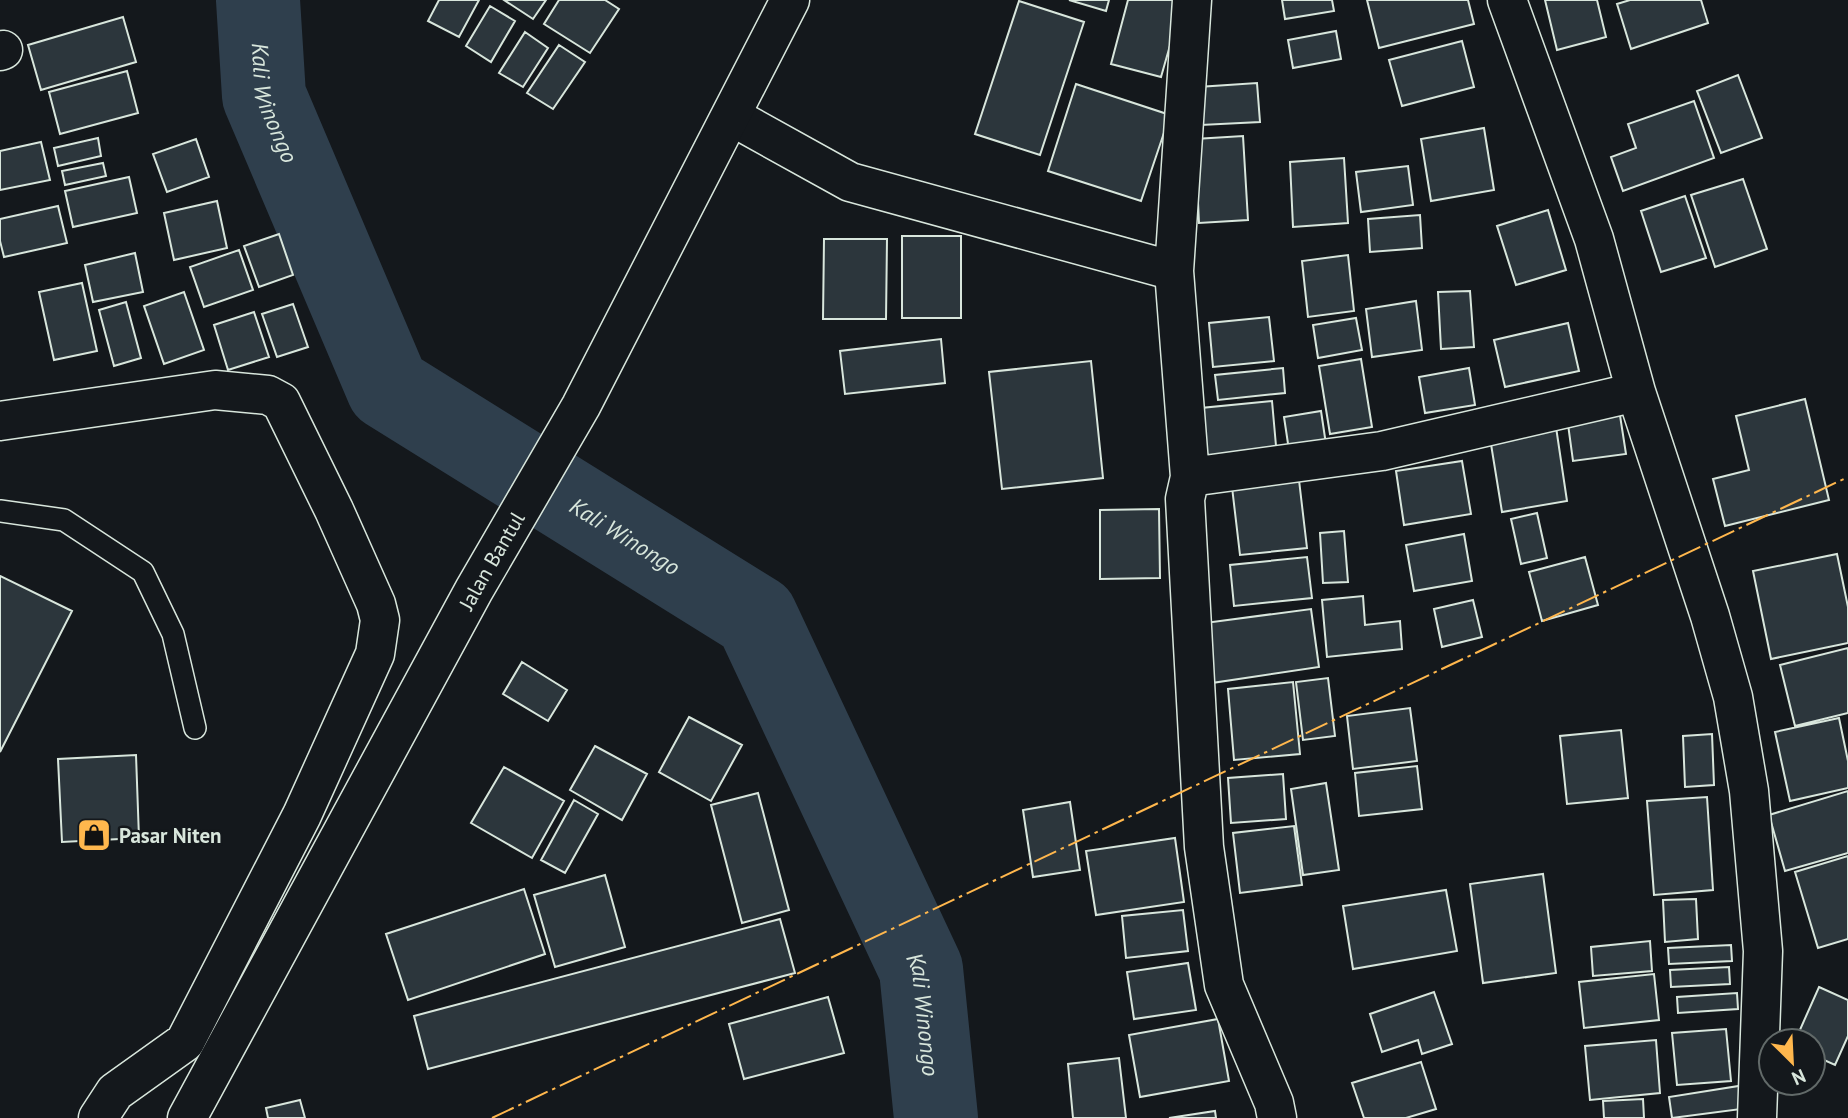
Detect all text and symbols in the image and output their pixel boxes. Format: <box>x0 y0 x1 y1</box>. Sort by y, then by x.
water label: Kali Winongo <box>246 42 305 167</box>
water label: Kali Winongo <box>565 491 686 581</box>
street label: Jalan Bantul <box>452 507 530 615</box>
shop icon: Pasar Niten <box>75 816 113 854</box>
place label: Pasar Niten <box>119 822 222 849</box>
water label: Kali Winongo <box>901 948 946 1078</box>
north arrow <box>1757 1027 1827 1097</box>
text: N <box>1788 1064 1809 1091</box>

